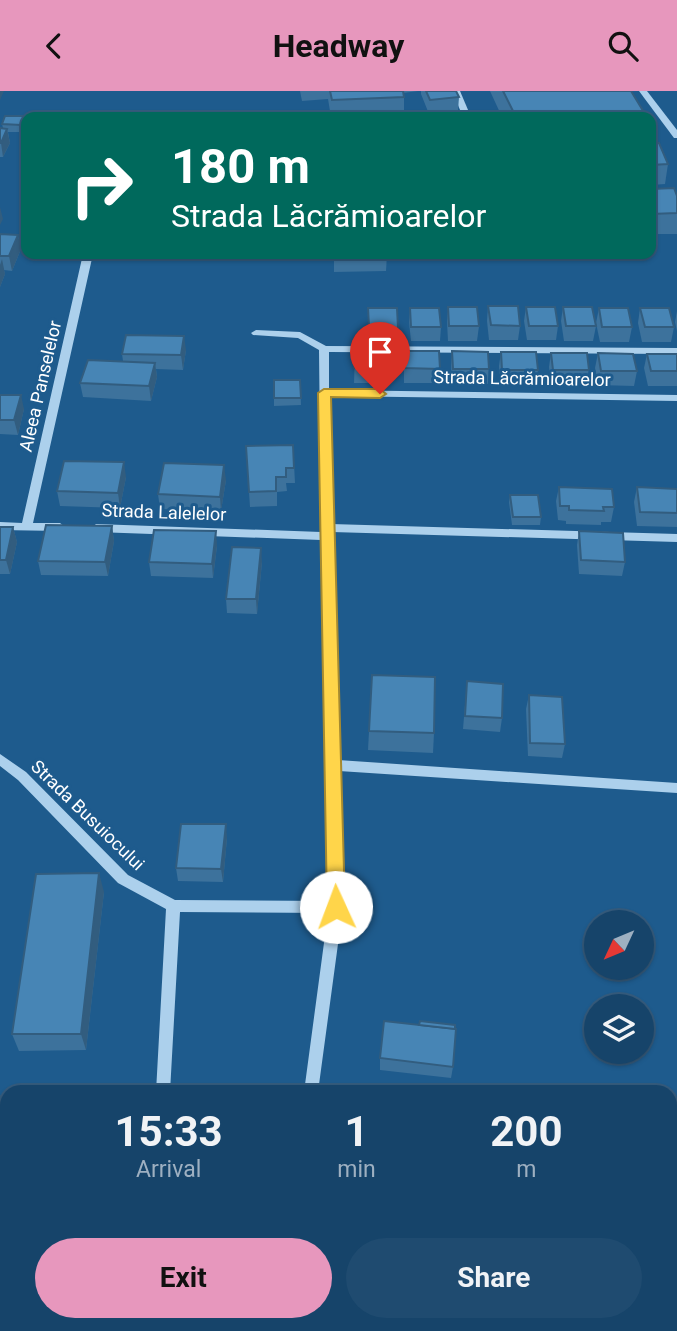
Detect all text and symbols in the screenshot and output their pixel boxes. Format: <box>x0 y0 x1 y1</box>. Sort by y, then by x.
icon: back <box>35 27 73 65</box>
text: Headway <box>273 27 404 65</box>
icon: search <box>604 27 642 65</box>
text: 180 m <box>171 138 310 195</box>
icon: right <box>56 140 147 231</box>
text: Strada Lăcrămioarelor <box>171 197 486 235</box>
street label: Aleea Panselelor <box>15 318 65 454</box>
pin <box>350 322 410 394</box>
icon: arrive <box>361 333 399 371</box>
street label: Strada Lăcrămioarelor <box>433 366 611 390</box>
street label: Strada Lalelelor <box>101 499 227 525</box>
street label: Strada Busuiocului <box>27 756 149 874</box>
position arrow <box>299 870 373 944</box>
north arrow <box>584 910 654 980</box>
map controls <box>584 910 654 1064</box>
button: layers <box>584 994 654 1064</box>
text: 15:33 <box>115 1107 223 1156</box>
text: 1 <box>344 1107 369 1156</box>
text: 200 <box>490 1107 563 1156</box>
text: Arrival <box>136 1156 201 1183</box>
text: min <box>337 1156 376 1183</box>
text: m <box>516 1156 536 1183</box>
button: Exit <box>35 1238 332 1318</box>
button: Share <box>346 1238 642 1318</box>

